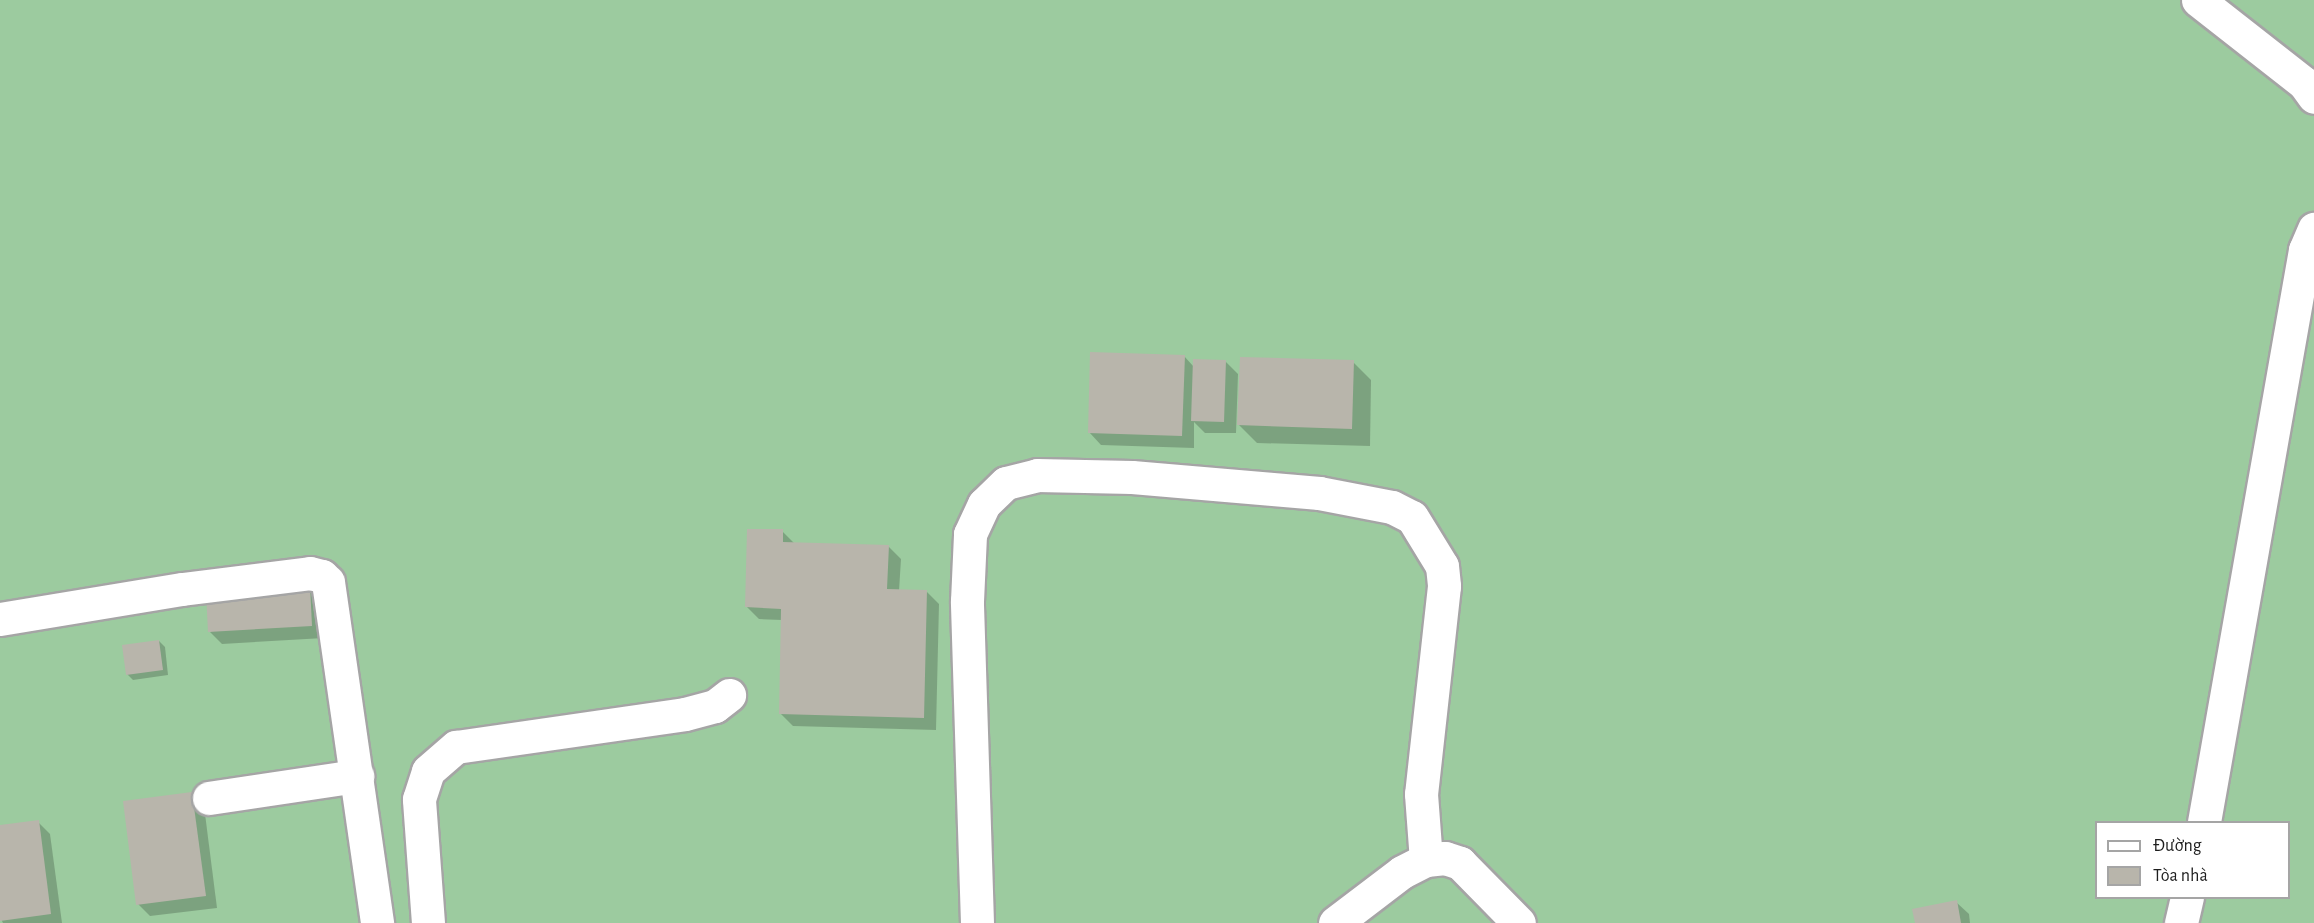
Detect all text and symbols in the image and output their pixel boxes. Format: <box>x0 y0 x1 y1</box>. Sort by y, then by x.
legend <box>2095 821 2290 899</box>
text: Đường <box>2153 837 2202 855</box>
text: Tòa nhà <box>2153 867 2208 885</box>

